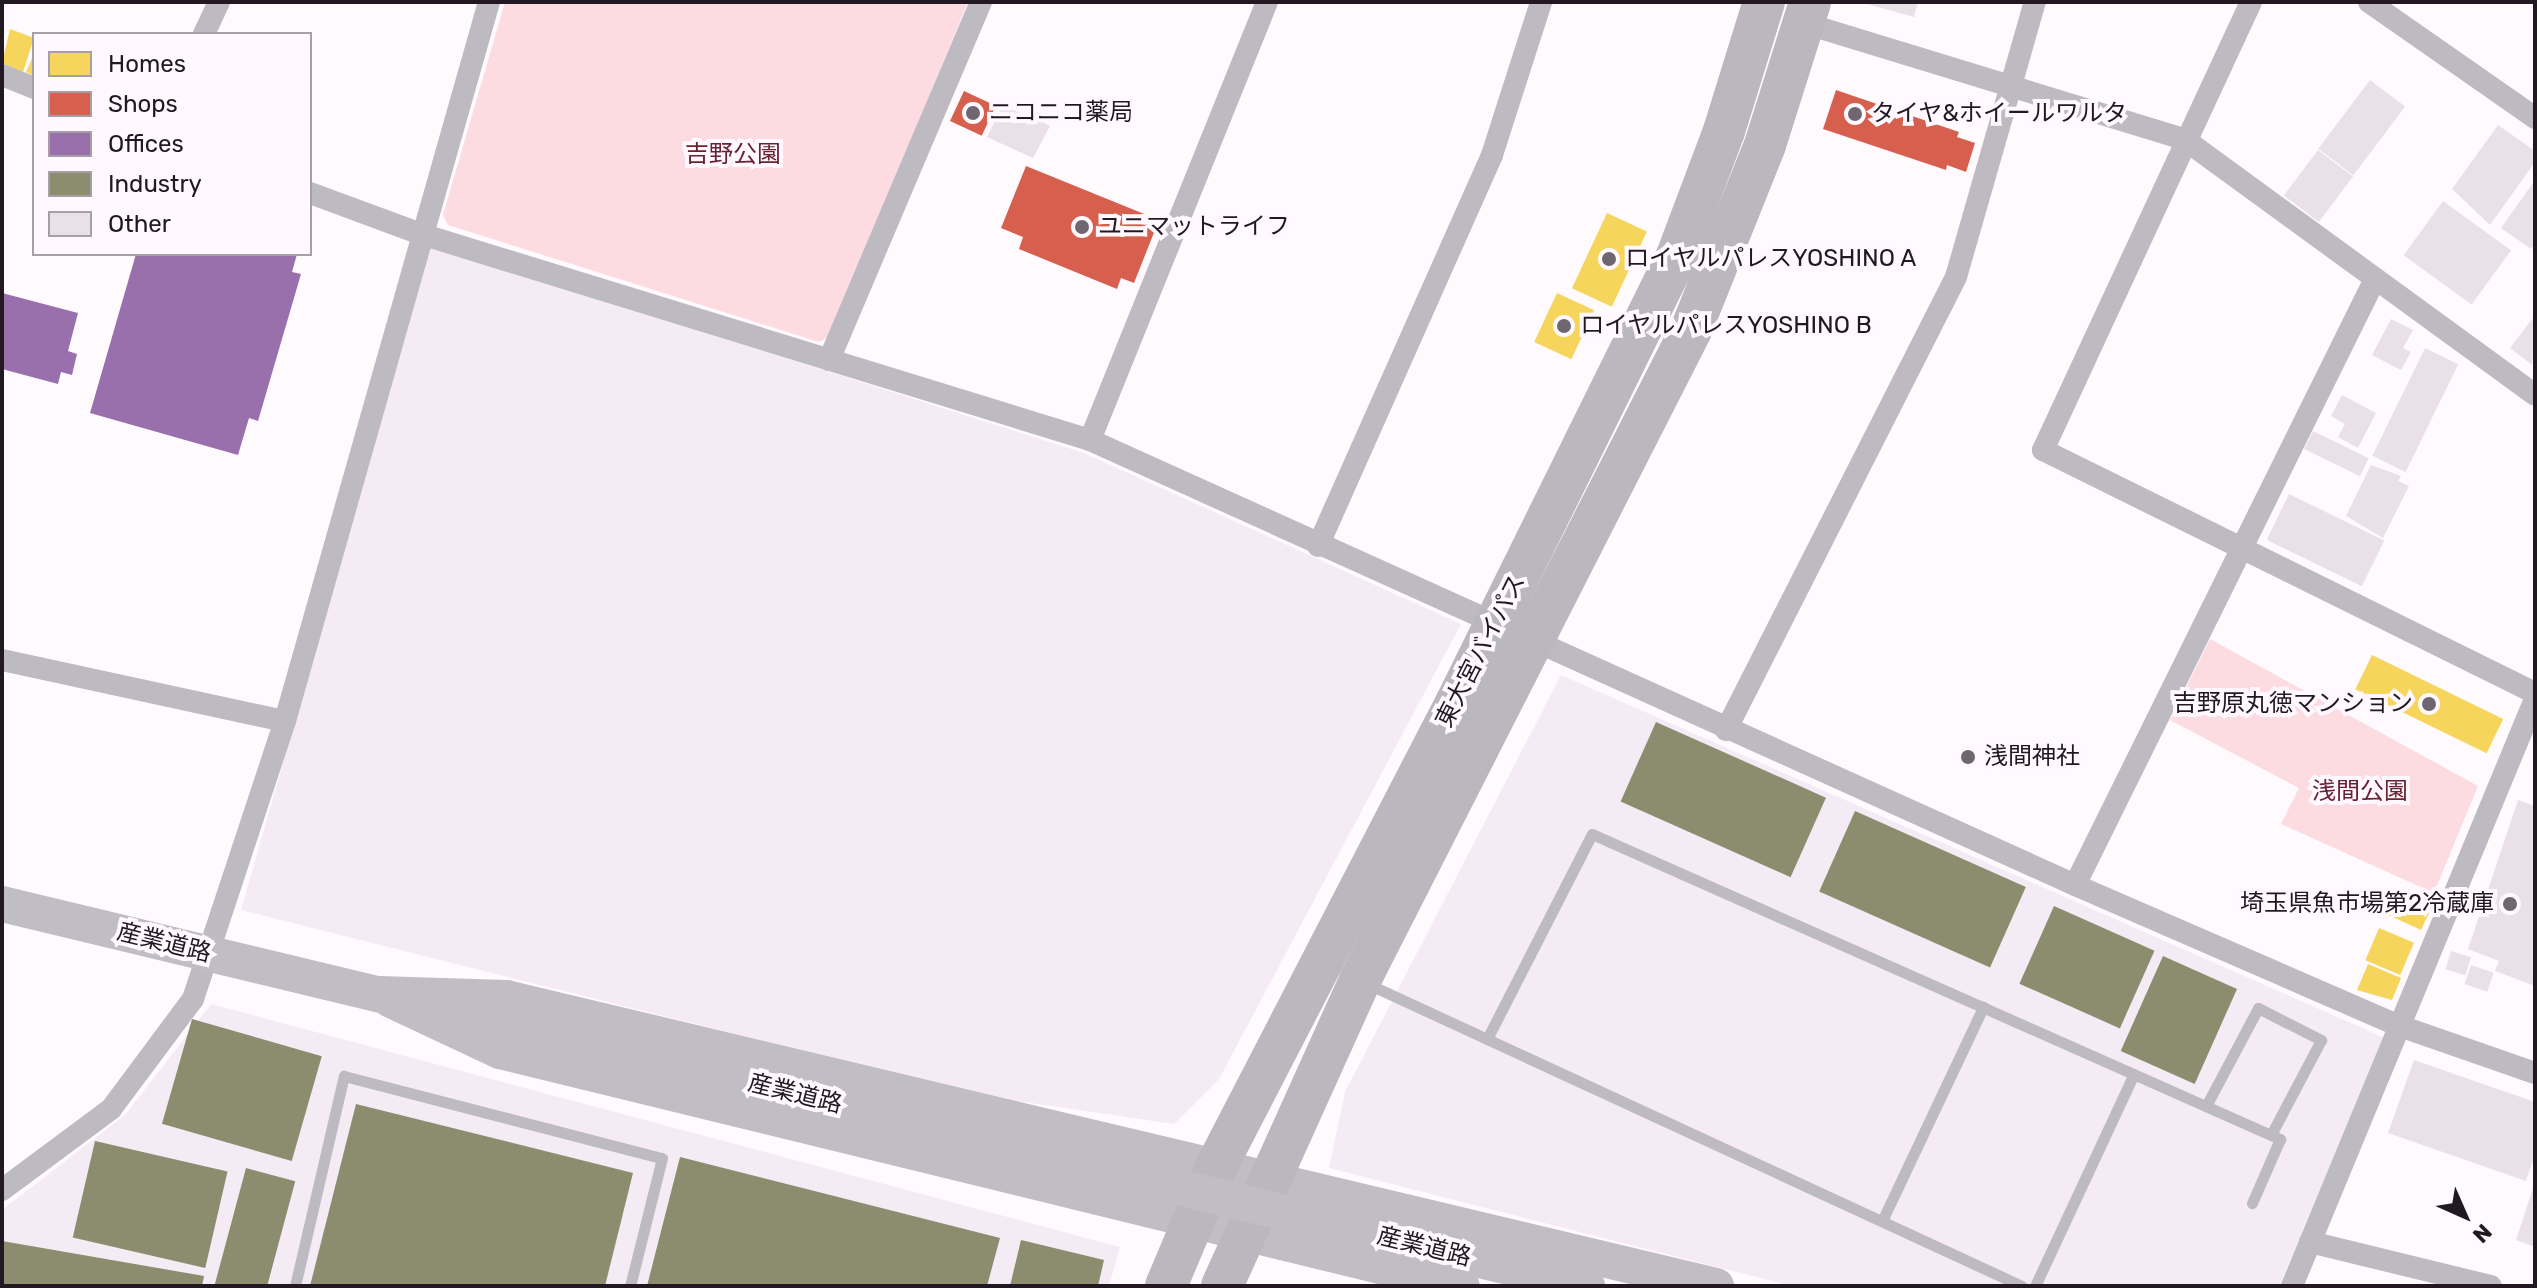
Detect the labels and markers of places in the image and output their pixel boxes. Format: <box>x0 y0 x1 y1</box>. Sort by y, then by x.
place label: ニコニコ薬局 <box>989 99 1133 127</box>
place label: タイヤ&ホイールワルタ <box>1871 100 2128 128</box>
marker: ニコニコ薬局 <box>964 104 982 122</box>
marker: タイヤ&ホイールワルタ <box>1846 105 1864 123</box>
place label: ユニマットライフ <box>1098 213 1290 241</box>
marker: ユニマットライフ <box>1073 218 1091 236</box>
place label: ロイヤルパレスYOSHINO A <box>1625 245 1918 273</box>
marker: ロイヤルパレスYOSHINO A <box>1600 250 1618 268</box>
place label: ロイヤルパレスYOSHINO B <box>1580 312 1873 340</box>
marker: ロイヤルパレスYOSHINO B <box>1555 317 1573 335</box>
place label: 吉野原丸徳マンション <box>2173 690 2413 718</box>
marker: 吉野原丸徳マンション <box>2420 695 2438 713</box>
place label: 浅間神社 <box>1984 743 2080 771</box>
marker: 浅間神社 <box>1959 748 1977 766</box>
place label: 埼玉県魚市場第2冷蔵庫 <box>2240 890 2494 918</box>
marker: 埼玉県魚市場第2冷蔵庫 <box>2501 895 2519 913</box>

